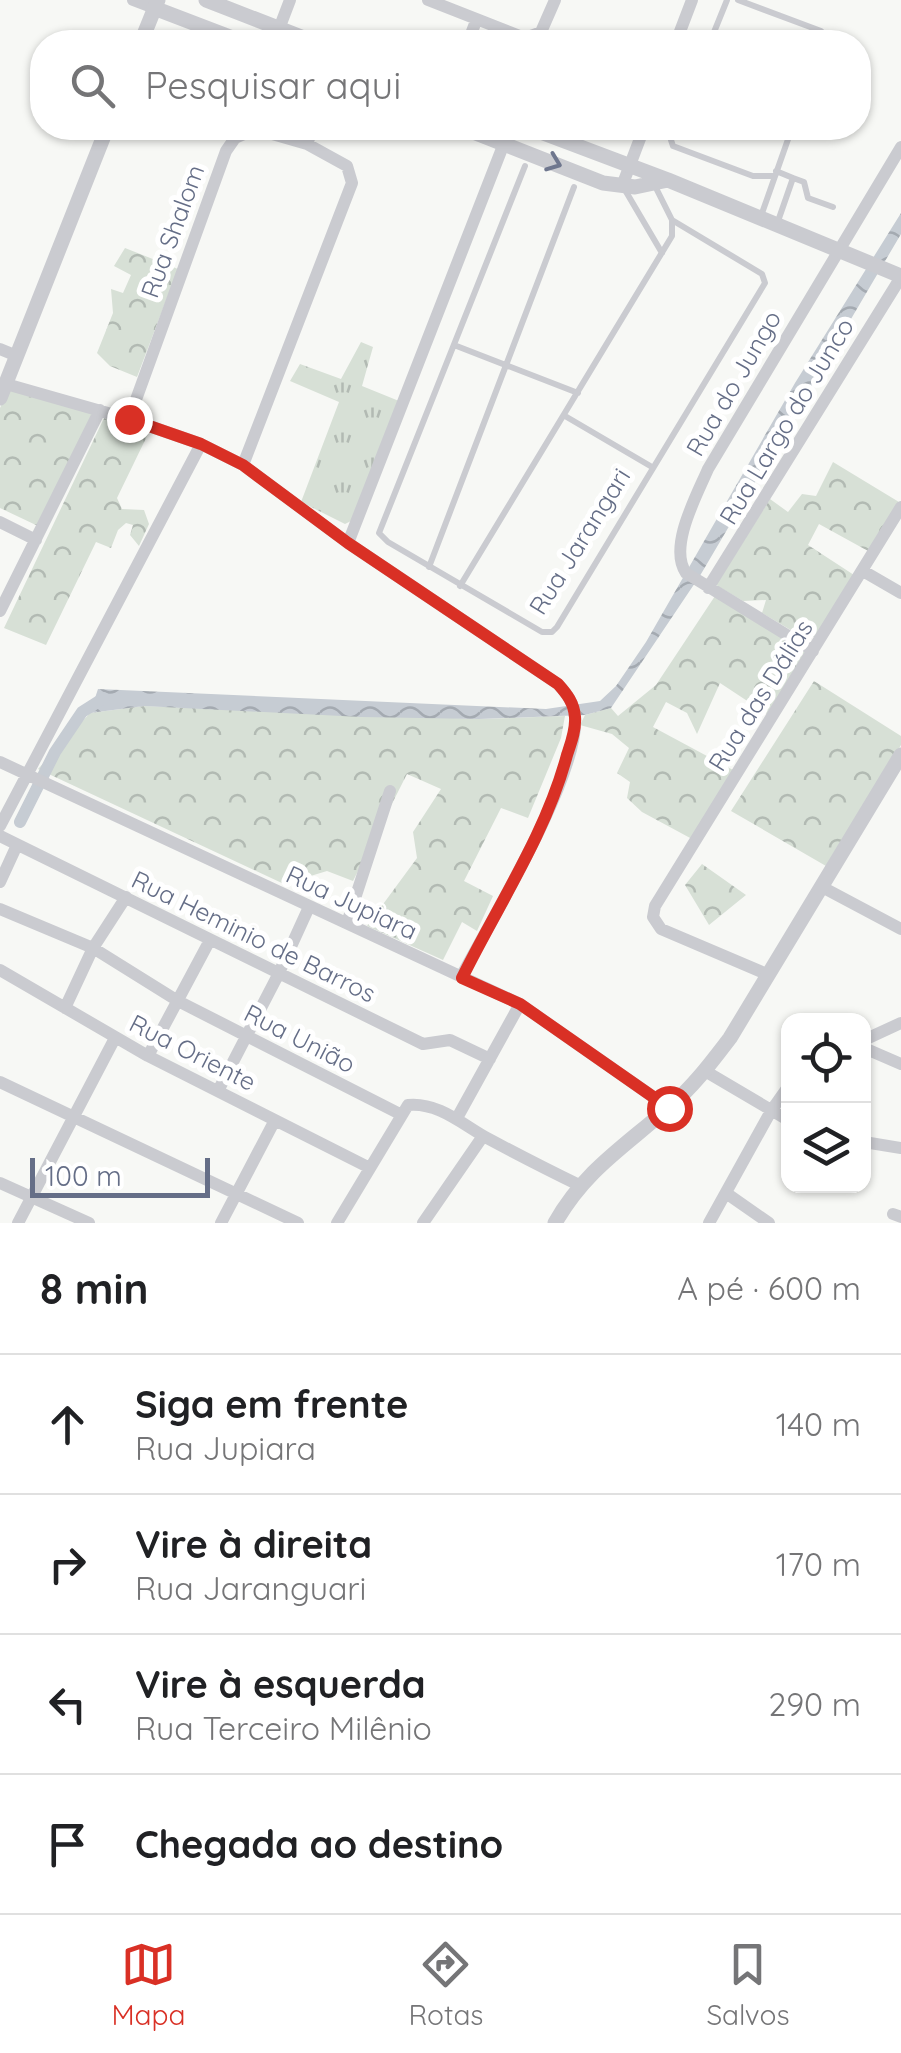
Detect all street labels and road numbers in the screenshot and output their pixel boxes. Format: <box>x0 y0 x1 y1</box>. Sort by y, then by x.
street label: Rua Shalom <box>134 160 210 302</box>
street label: Rua do Jungo <box>679 305 787 461</box>
street label: Rua Largo do Junco <box>712 312 860 530</box>
street label: Rua Jarangari <box>522 462 636 620</box>
street label: Rua das Dálias <box>701 614 819 776</box>
street label: Rua Jupiara <box>281 858 423 946</box>
street label: Rua Heminio de Barros <box>127 863 381 1009</box>
street label: Rua União <box>239 997 361 1079</box>
street label: Rua Oriente <box>125 1007 261 1097</box>

